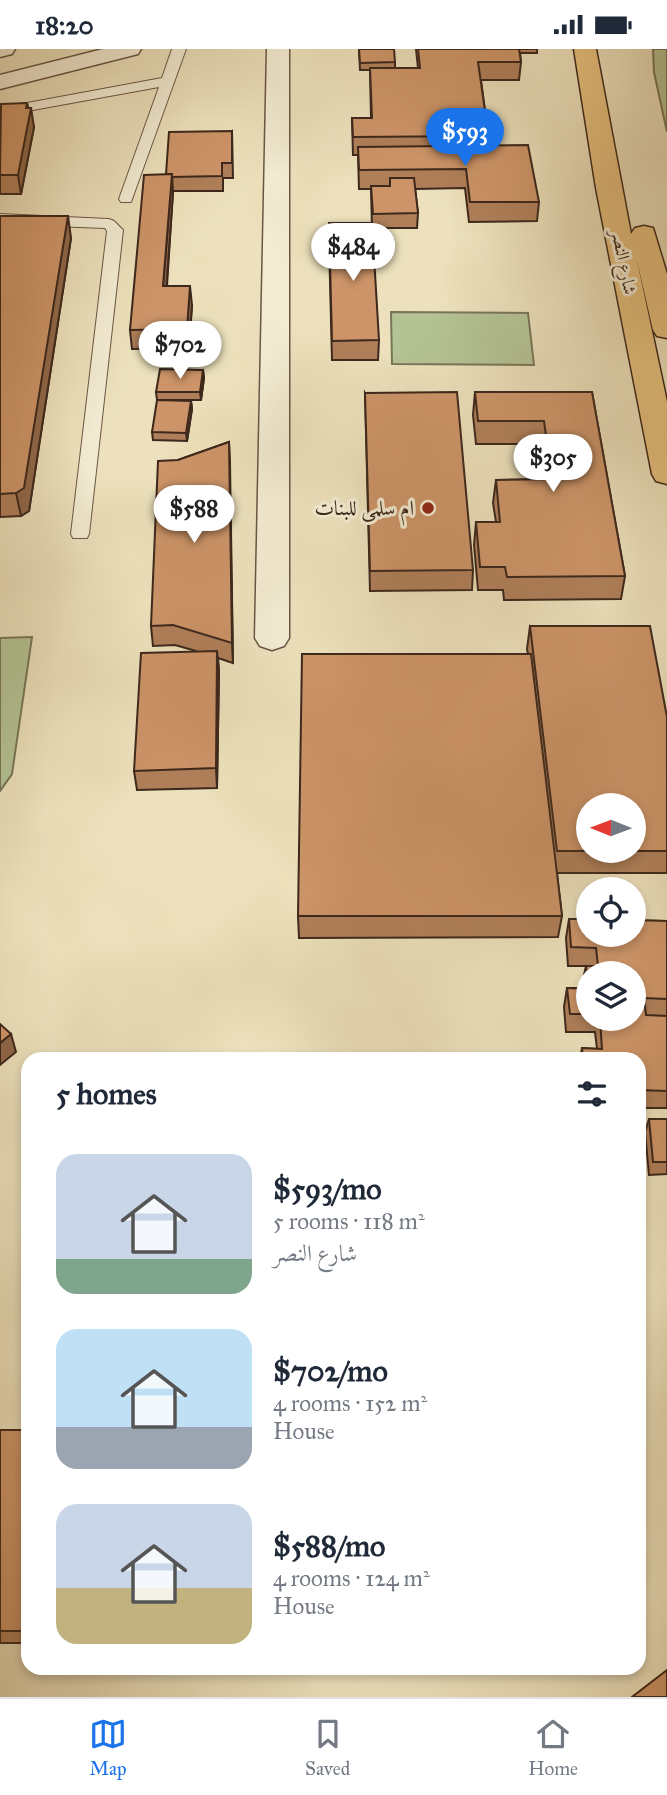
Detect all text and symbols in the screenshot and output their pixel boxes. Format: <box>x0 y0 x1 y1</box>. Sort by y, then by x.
text: 18:20 <box>35 9 94 41</box>
pin: $593 <box>424 109 506 168</box>
text: $593 <box>442 117 488 145</box>
pin: $484 <box>312 223 394 283</box>
street label: شارع النصر <box>603 226 641 297</box>
text: $484 <box>327 232 379 260</box>
pin: $702 <box>139 321 221 381</box>
text: $702 <box>155 330 205 358</box>
pin: $305 <box>512 435 594 494</box>
text: $305 <box>529 443 577 471</box>
pin: $588 <box>153 485 235 545</box>
text: $588 <box>170 494 218 522</box>
place label: ام سلمى للبنات <box>314 495 414 526</box>
marker: ام سلمى للبنات <box>420 500 436 516</box>
north arrow <box>576 793 646 863</box>
map controls <box>576 793 646 1031</box>
button: locate <box>576 877 646 947</box>
button: layers <box>576 961 646 1031</box>
icon: filters <box>573 1075 611 1113</box>
text: 5 homes <box>56 1076 157 1112</box>
text: $593/mo <box>273 1171 382 1207</box>
icon: home <box>112 1182 196 1266</box>
text: 5 rooms · 118 m² <box>273 1207 425 1235</box>
text: شارع النصر <box>273 1239 357 1267</box>
text: $702/mo <box>273 1353 388 1389</box>
icon: home <box>112 1357 196 1441</box>
text: 4 rooms · 152 m² <box>273 1389 427 1417</box>
text: House <box>273 1417 335 1445</box>
text: $588/mo <box>273 1528 385 1564</box>
icon: home <box>112 1532 196 1616</box>
text: 4 rooms · 124 m² <box>273 1564 430 1592</box>
text: House <box>273 1592 335 1620</box>
tab: Map <box>89 1715 127 1780</box>
tab: Saved <box>305 1715 350 1780</box>
tab: Home <box>528 1715 578 1780</box>

